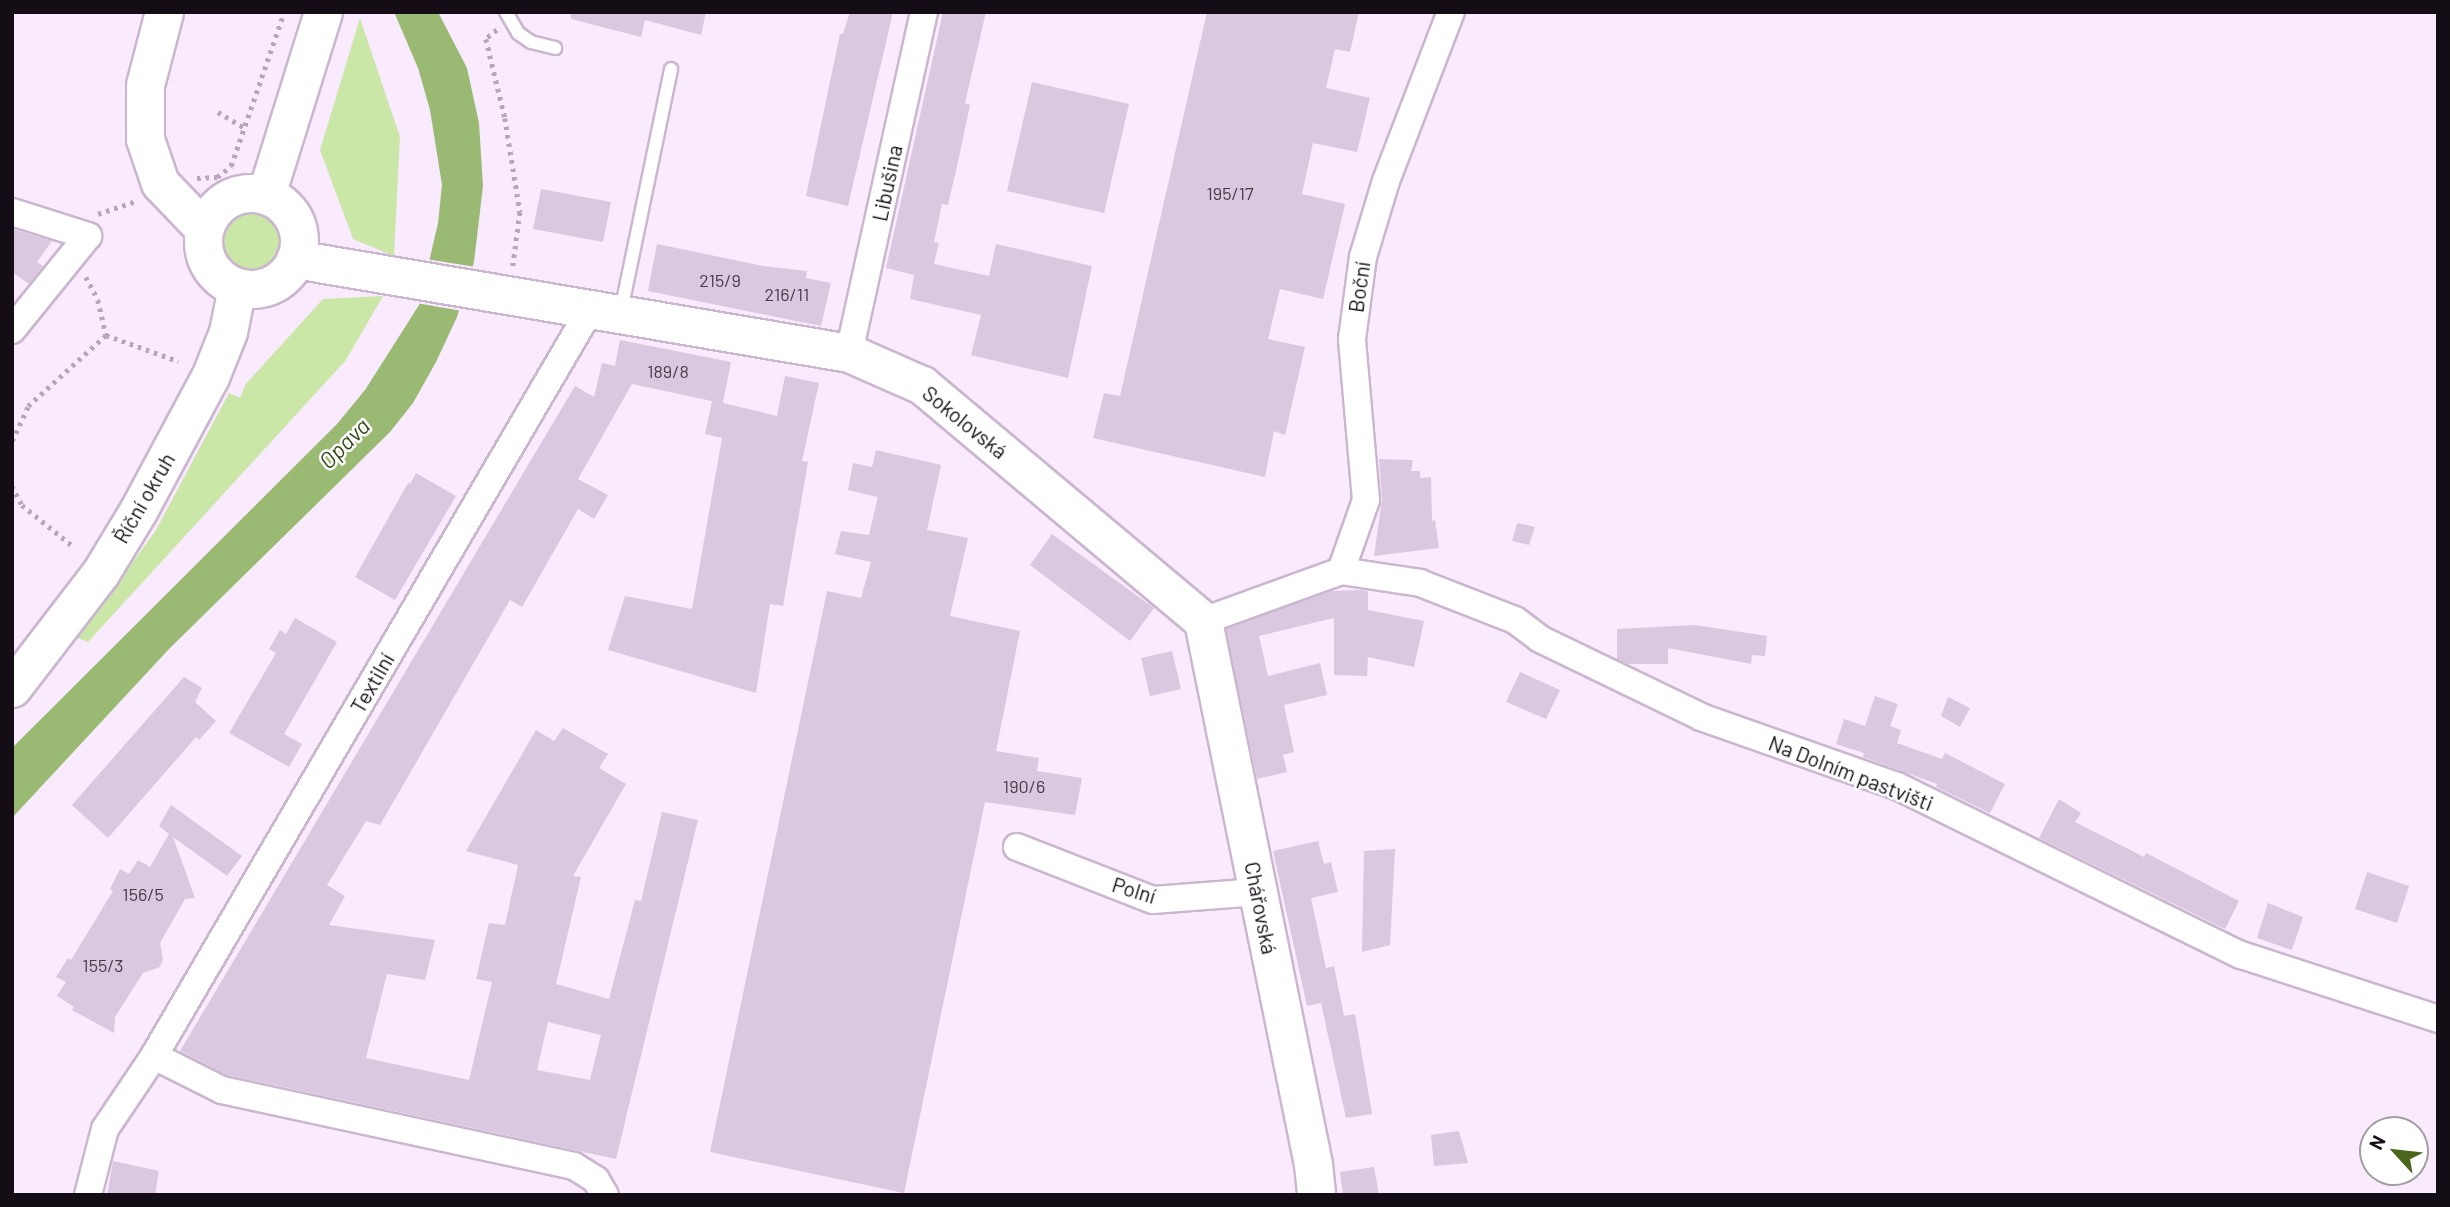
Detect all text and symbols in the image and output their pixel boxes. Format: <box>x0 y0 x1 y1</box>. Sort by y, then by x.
street label: Libušina <box>867 142 907 224</box>
house number: 195/17 <box>1207 182 1253 204</box>
street label: Boční <box>1343 260 1375 314</box>
house number: 215/9 <box>699 269 741 291</box>
house number: 216/11 <box>765 283 809 305</box>
house number: 189/8 <box>647 360 689 382</box>
street label: Sokolovská <box>918 380 1012 464</box>
water label: Opava <box>313 412 375 474</box>
street label: Říční okruh <box>108 448 180 548</box>
street label: Textilní <box>345 649 399 717</box>
street label: Na Dolním pastvišti <box>1765 730 1937 816</box>
house number: 190/6 <box>1003 775 1045 797</box>
street label: Chářovská <box>1240 860 1282 956</box>
street label: Polní <box>1109 872 1159 908</box>
house number: 156/5 <box>122 883 164 905</box>
house number: 155/3 <box>82 954 124 976</box>
north arrow <box>2359 1116 2429 1186</box>
text: N <box>2364 1131 2390 1153</box>

